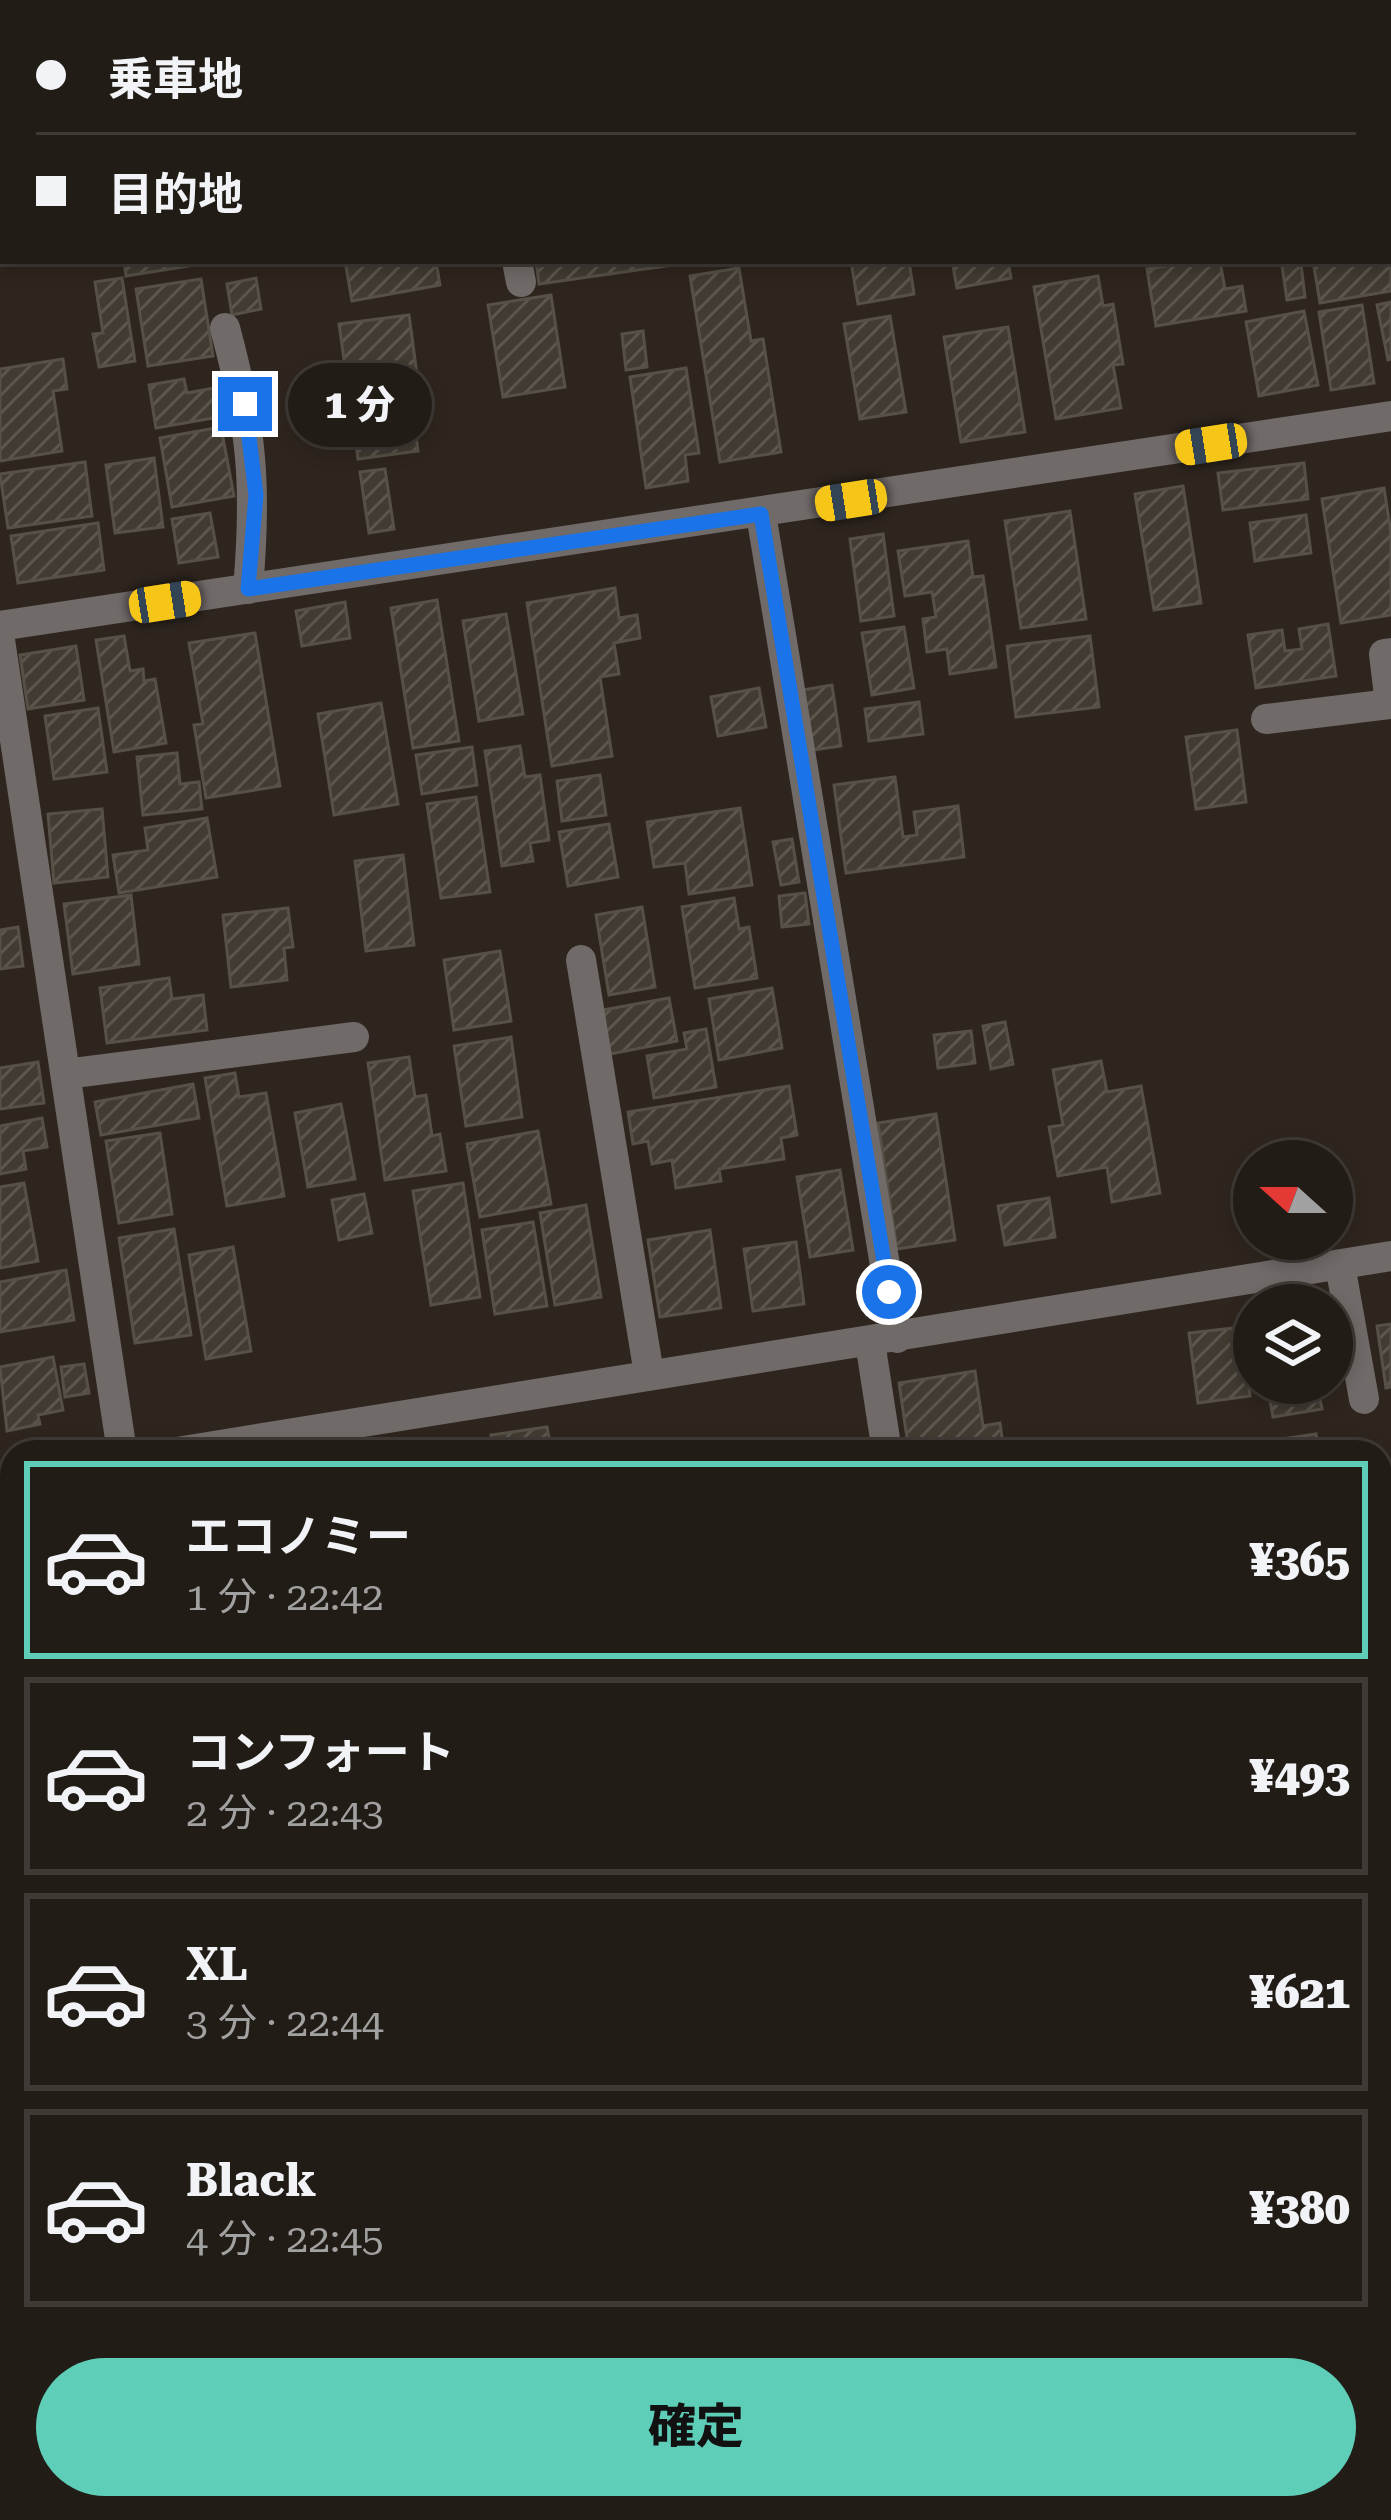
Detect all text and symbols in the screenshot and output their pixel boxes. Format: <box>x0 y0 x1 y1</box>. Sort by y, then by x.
text: 乗車地 <box>108 53 243 106</box>
text: 目的地 <box>108 168 243 221</box>
callout: 1 分 <box>287 362 431 446</box>
route end <box>218 377 272 431</box>
text: 1 分 <box>325 382 395 428</box>
car <box>1173 421 1249 467</box>
car <box>813 477 889 523</box>
car <box>127 579 203 625</box>
north arrow <box>1233 1140 1353 1260</box>
map controls <box>1233 1140 1353 1404</box>
route start <box>862 1265 916 1319</box>
button: layers <box>1233 1284 1353 1404</box>
icon: car <box>42 1506 150 1614</box>
text: エコノミー <box>186 1510 411 1563</box>
text: ¥365 <box>1249 1534 1350 1587</box>
text: 1 分 · 22:42 <box>186 1574 384 1620</box>
icon: car <box>42 1722 150 1830</box>
text: コンフォート <box>186 1726 455 1779</box>
text: ¥493 <box>1249 1750 1350 1803</box>
text: 2 分 · 22:43 <box>186 1790 384 1836</box>
icon: car <box>42 1938 150 2046</box>
text: XL <box>186 1938 248 1991</box>
text: ¥621 <box>1249 1966 1350 2019</box>
text: 3 分 · 22:44 <box>186 2000 384 2046</box>
icon: car <box>42 2154 150 2262</box>
text: Black <box>186 2154 316 2207</box>
text: ¥380 <box>1249 2182 1350 2235</box>
text: 4 分 · 22:45 <box>186 2216 384 2262</box>
button: 確定 <box>36 2358 1356 2496</box>

